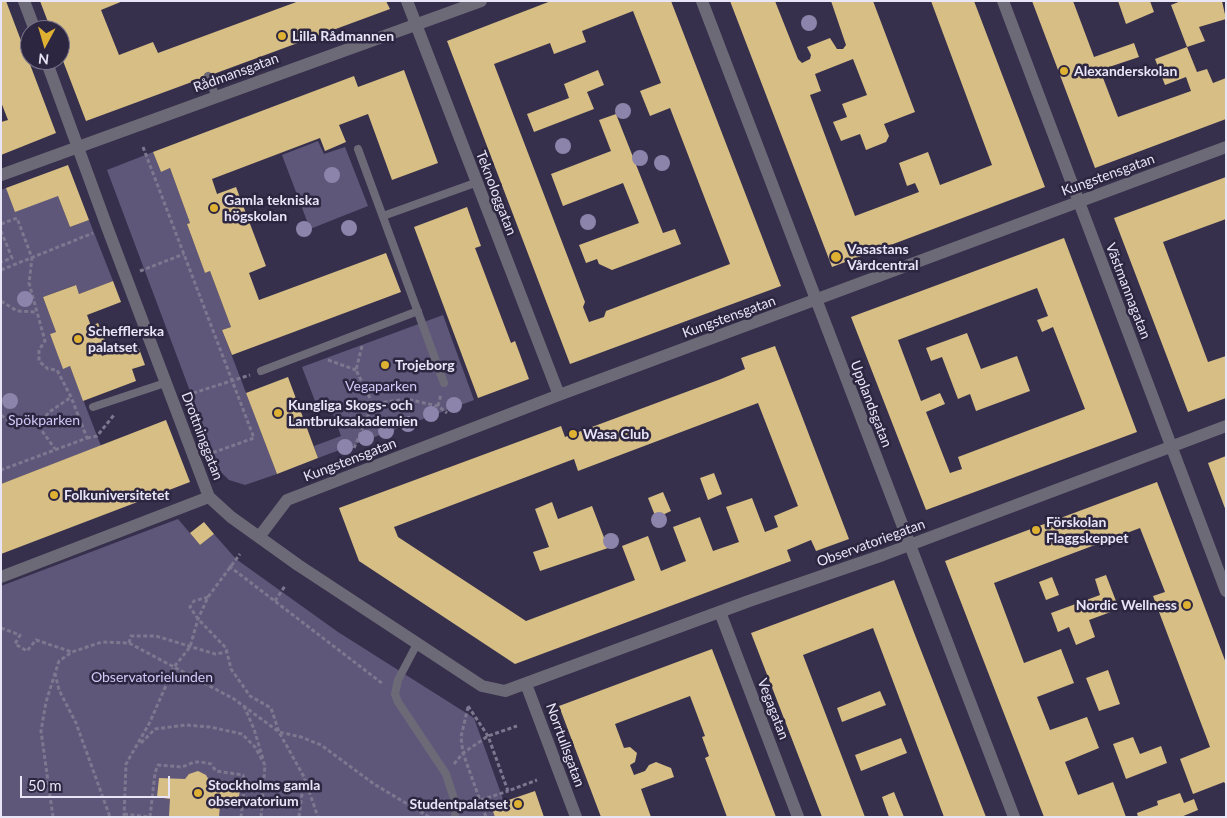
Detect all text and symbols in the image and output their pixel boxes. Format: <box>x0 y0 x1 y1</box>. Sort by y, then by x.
north arrow <box>20 20 70 70</box>
place label: Lilla Rådmannen <box>292 28 394 44</box>
marker: Lilla Rådmannen <box>276 30 288 42</box>
text: N <box>37 50 50 68</box>
street label: Rådmansgatan <box>191 50 281 96</box>
place label: Alexanderskolan <box>1074 63 1177 79</box>
marker: Alexanderskolan <box>1058 65 1070 77</box>
street label: Teknologgatan <box>472 148 520 238</box>
street label: Kungstensgatan <box>1059 150 1157 200</box>
place label: Gamla tekniska högskolan <box>224 192 319 224</box>
marker: Gamla tekniska högskolan <box>208 202 220 214</box>
place label: Vasastans Vårdcentral <box>847 241 919 274</box>
street label: Västmannagatan <box>1102 241 1154 341</box>
marker: Vasastans Vårdcentral <box>829 250 843 264</box>
street label: Kungstensgatan <box>680 292 778 342</box>
place label: Schefflerska palatset <box>88 323 164 356</box>
marker: Schefflerska palatset <box>72 333 84 345</box>
place label: Trojeborg <box>395 357 455 373</box>
street label: Upplandsgatan <box>847 358 895 450</box>
marker: Trojeborg <box>379 359 391 371</box>
park label: Vegaparken <box>345 378 417 394</box>
street label: Drottninggatan <box>178 390 226 482</box>
place label: Kungliga Skogs- och Lantbruksakademien <box>288 397 418 430</box>
marker: Kungliga Skogs- och Lantbruksakademien <box>272 407 284 419</box>
park label: Spökparken <box>8 412 80 428</box>
place label: Wasa Club <box>583 426 649 442</box>
marker: Wasa Club <box>567 428 579 440</box>
street label: Kungstensgatan <box>301 435 399 485</box>
place label: Folkuniversitetet <box>64 487 170 503</box>
marker: Folkuniversitetet <box>48 489 60 501</box>
place label: Förskolan Flaggskeppet <box>1046 514 1128 546</box>
street label: Observatoriegatan <box>815 516 927 570</box>
marker: Förskolan Flaggskeppet <box>1030 524 1042 536</box>
place label: Nordic Wellness <box>1076 597 1177 613</box>
marker: Nordic Wellness <box>1181 599 1193 611</box>
park label: Observatorielunden <box>91 669 213 685</box>
street label: Vegagatan <box>754 676 792 742</box>
street label: Norrtullsgatan <box>542 701 588 789</box>
scale bar <box>22 766 172 798</box>
text: 50 m <box>28 776 62 794</box>
place label: Stockholms gamla observatorium <box>208 777 320 810</box>
marker: Stockholms gamla observatorium <box>192 787 204 799</box>
place label: Studentpalatset <box>410 796 508 812</box>
marker: Studentpalatset <box>512 798 524 810</box>

